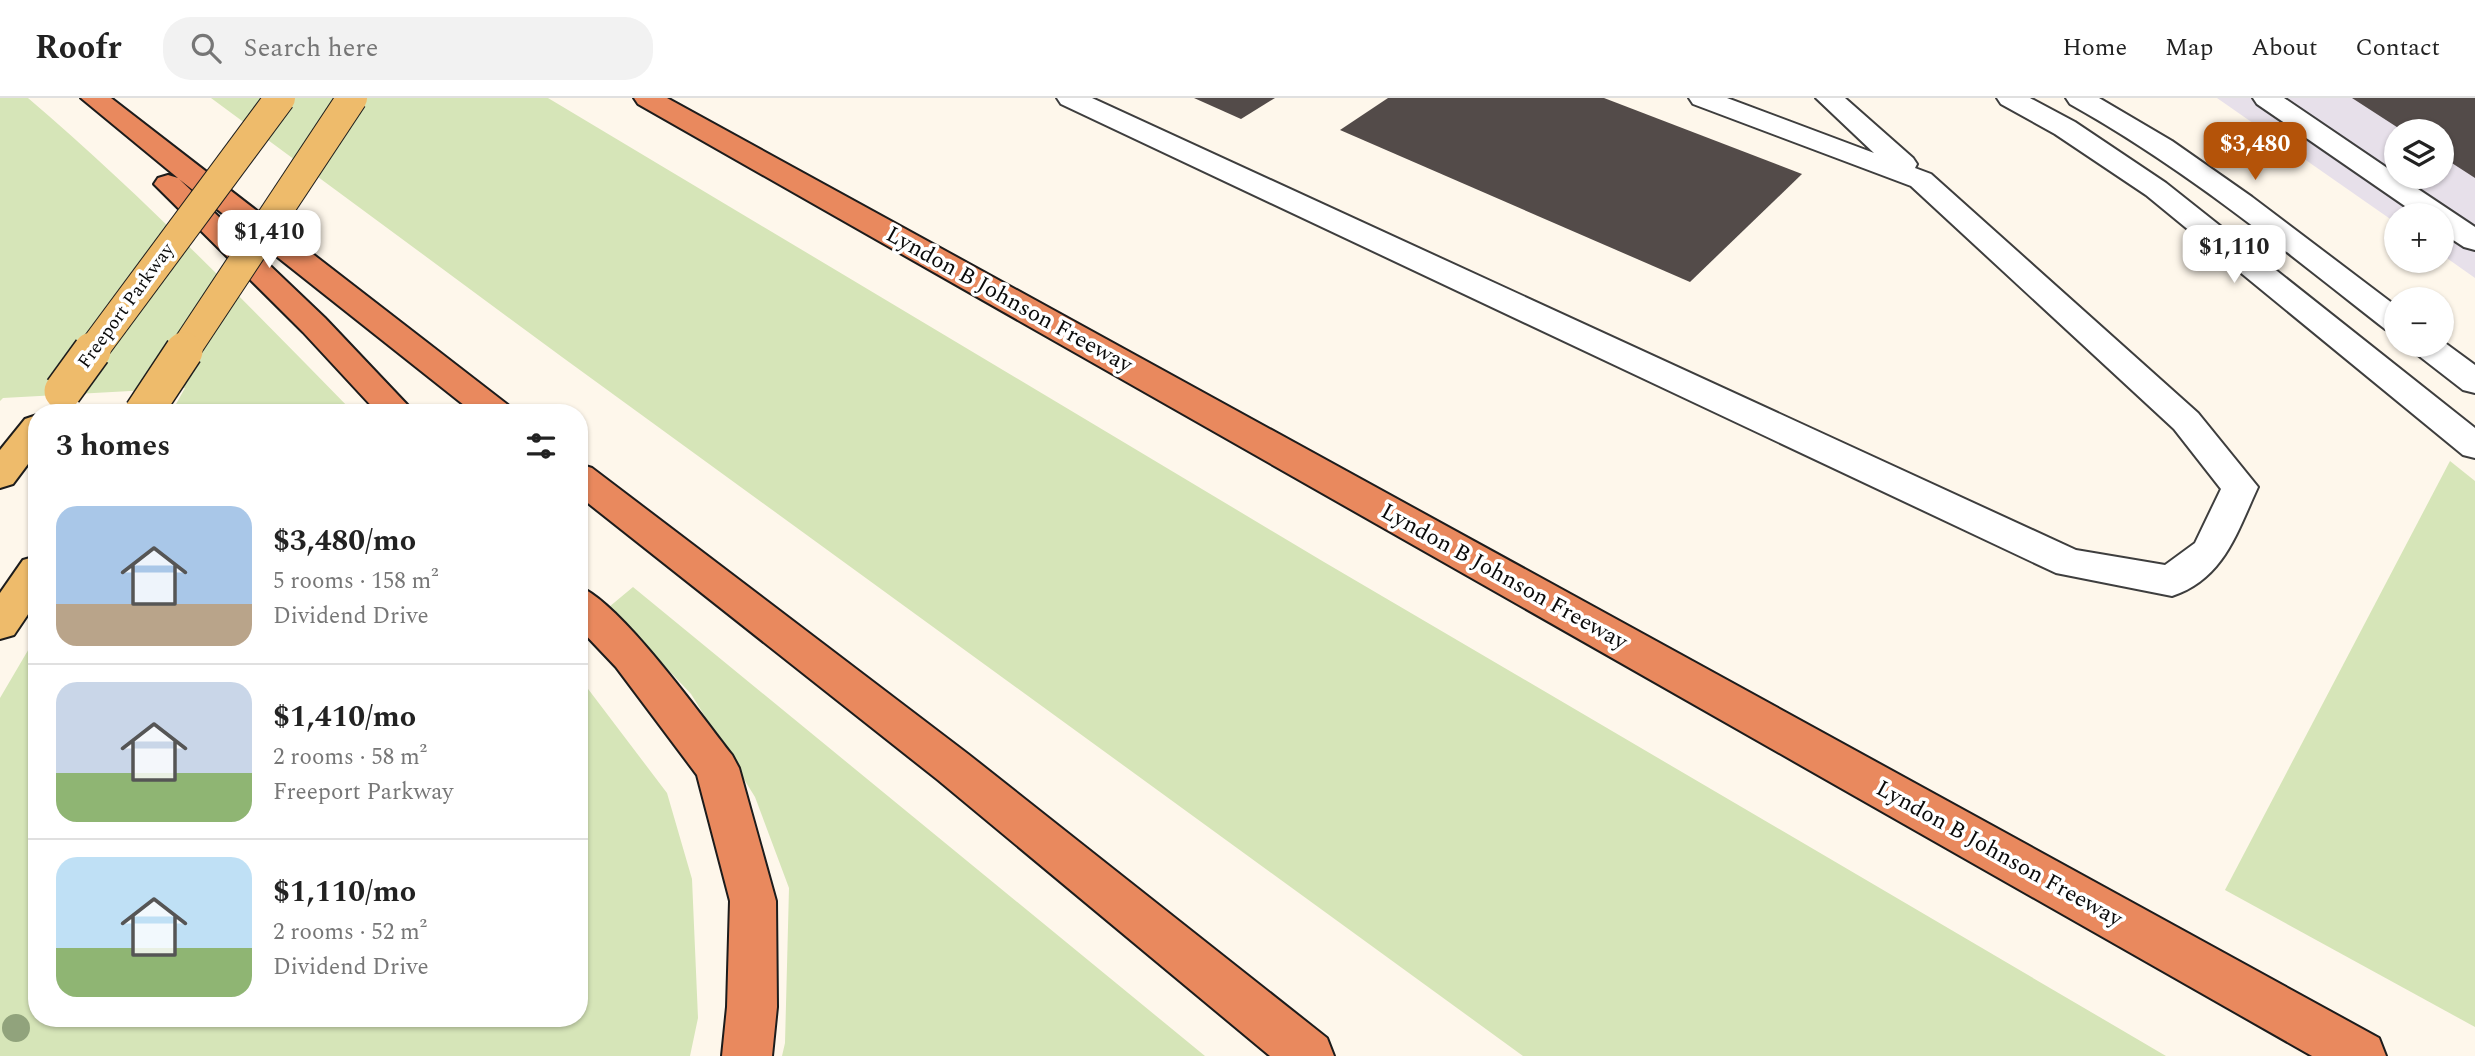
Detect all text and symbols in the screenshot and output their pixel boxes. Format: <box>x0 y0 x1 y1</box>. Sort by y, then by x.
search box <box>163 17 653 80</box>
text: Roofr <box>35 23 121 73</box>
text: Search here <box>243 28 378 68</box>
icon: search <box>187 29 225 67</box>
text: Home <box>2062 30 2127 66</box>
text: Map <box>2165 30 2213 66</box>
text: About <box>2251 30 2317 66</box>
text: Contact <box>2355 30 2440 66</box>
map controls <box>2384 119 2454 357</box>
button: layers <box>2384 119 2454 189</box>
pin: $3,480 <box>2198 122 2312 182</box>
text: $3,480 <box>2220 127 2290 162</box>
button: + <box>2384 203 2454 273</box>
pin: $1,410 <box>212 211 326 270</box>
text: $1,410 <box>234 215 304 250</box>
street label: Lyndon B Johnson Freeway <box>879 217 1140 383</box>
pin: $1,110 <box>2177 226 2291 285</box>
text: $1,110 <box>2199 230 2269 265</box>
street label: Freeport Parkway <box>70 237 182 375</box>
button: − <box>2384 287 2454 357</box>
text: 3 homes <box>56 423 170 469</box>
icon: filters <box>522 427 560 465</box>
street label: Lyndon B Johnson Freeway <box>1374 494 1635 660</box>
text: $3,480/mo <box>273 518 416 564</box>
icon: home <box>112 534 196 618</box>
text: 5 rooms · 158 m² <box>273 564 439 599</box>
text: Dividend Drive <box>273 599 429 634</box>
text: $1,410/mo <box>273 694 416 740</box>
icon: home <box>112 710 196 794</box>
text: 2 rooms · 58 m² <box>273 740 427 775</box>
street label: Lyndon B Johnson Freeway <box>1869 771 2130 937</box>
text: Freeport Parkway <box>273 775 453 810</box>
text: $1,110/mo <box>273 869 416 915</box>
icon: home <box>112 885 196 969</box>
text: 2 rooms · 52 m² <box>273 915 427 950</box>
text: Dividend Drive <box>273 950 429 985</box>

